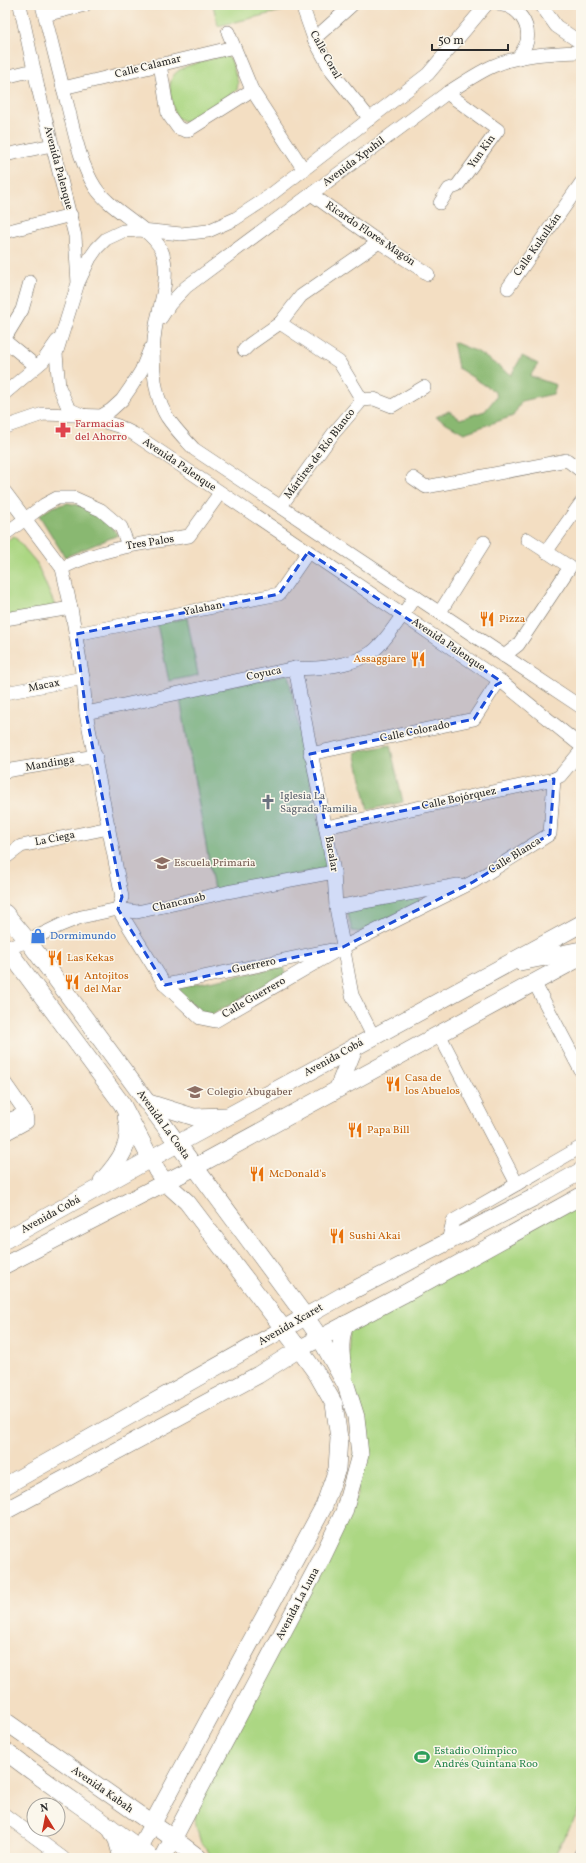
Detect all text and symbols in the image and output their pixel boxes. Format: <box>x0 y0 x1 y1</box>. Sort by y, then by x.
scale bar <box>432 26 508 52</box>
street label: Calle Coral <box>306 28 344 82</box>
text: 50 m <box>438 33 464 49</box>
street label: Calle Calamar <box>113 51 183 82</box>
street label: Avenida Palenque <box>40 124 76 212</box>
street label: Yun Kin <box>465 132 500 172</box>
street label: Avenida Xpuhil <box>320 134 388 190</box>
street label: Ricardo Flores Magón <box>322 198 418 270</box>
street label: Calle Kukulkán <box>511 210 566 280</box>
street label: Mártires de Río Blanco <box>281 406 359 502</box>
place label: Farmacias del Ahorro <box>75 417 127 445</box>
pharmacy icon: Farmacias del Ahorro <box>54 421 72 439</box>
street label: Avenida Palenque <box>139 435 219 495</box>
street label: Tres Palos <box>125 532 175 554</box>
street label: Yalahan <box>182 598 224 620</box>
restaurant icon: Pizza <box>478 610 496 628</box>
place label: Pizza <box>499 612 526 627</box>
street label: Avenida Palenque <box>408 615 488 675</box>
restaurant icon: Assaggiare <box>409 650 427 668</box>
place label: Assaggiare <box>354 652 406 667</box>
street label: Coyuca <box>245 663 283 685</box>
street label: Macax <box>27 676 61 696</box>
street label: Calle Colorado <box>379 717 451 747</box>
street label: Mandinga <box>24 752 76 776</box>
street label: Calle Bojórquez <box>420 784 498 814</box>
place label: Iglesia La Sagrada Familia <box>280 789 358 817</box>
church icon: Iglesia La Sagrada Familia <box>259 793 277 811</box>
street label: La Ciega <box>34 828 77 850</box>
street label: Calle Blanca <box>486 834 545 878</box>
street label: Bacalar <box>320 835 342 873</box>
school or university icon: Escuela Primaria <box>153 854 171 872</box>
place label: Escuela Primaria <box>174 856 256 871</box>
street label: Chancanab <box>151 890 207 916</box>
shop icon: Dormimundo <box>29 927 47 945</box>
place label: Dormimundo <box>50 929 116 944</box>
restaurant icon: Las Kekas <box>46 949 64 967</box>
place label: Las Kekas <box>67 951 114 966</box>
street label: Guerrero <box>231 954 277 978</box>
place label: Antojitos del Mar <box>84 969 129 997</box>
restaurant icon: Antojitos del Mar <box>63 973 81 991</box>
street label: Calle Guerrero <box>219 974 289 1022</box>
street label: Avenida Cobá <box>301 1035 367 1081</box>
place label: Casa de los Abuelos <box>405 1071 460 1099</box>
restaurant icon: Casa de los Abuelos <box>384 1075 402 1093</box>
school or university icon: Colegio Abugaber <box>186 1083 204 1101</box>
place label: Colegio Abugaber <box>207 1085 293 1100</box>
street label: Avenida La Costa <box>133 1087 194 1163</box>
restaurant icon: Papa Bill <box>346 1121 364 1139</box>
place label: Papa Bill <box>367 1123 410 1138</box>
restaurant icon: McDonald's <box>248 1165 266 1183</box>
place label: McDonald's <box>269 1167 327 1182</box>
street label: Avenida Cobá <box>18 1192 84 1238</box>
restaurant icon: Sushi Akai <box>328 1227 346 1245</box>
place label: Sushi Akai <box>349 1229 401 1244</box>
street label: Avenida Xcaret <box>256 1300 326 1350</box>
street label: Avenida La Luna <box>273 1565 324 1643</box>
place label: Estadio Olímpico Andrés Quintana Roo <box>434 1744 538 1772</box>
sports icon: Estadio Olímpico Andrés Quintana Roo <box>413 1748 431 1766</box>
street label: Avenida Kabah <box>68 1763 136 1817</box>
north arrow <box>26 1797 66 1837</box>
text: N <box>39 1801 50 1817</box>

